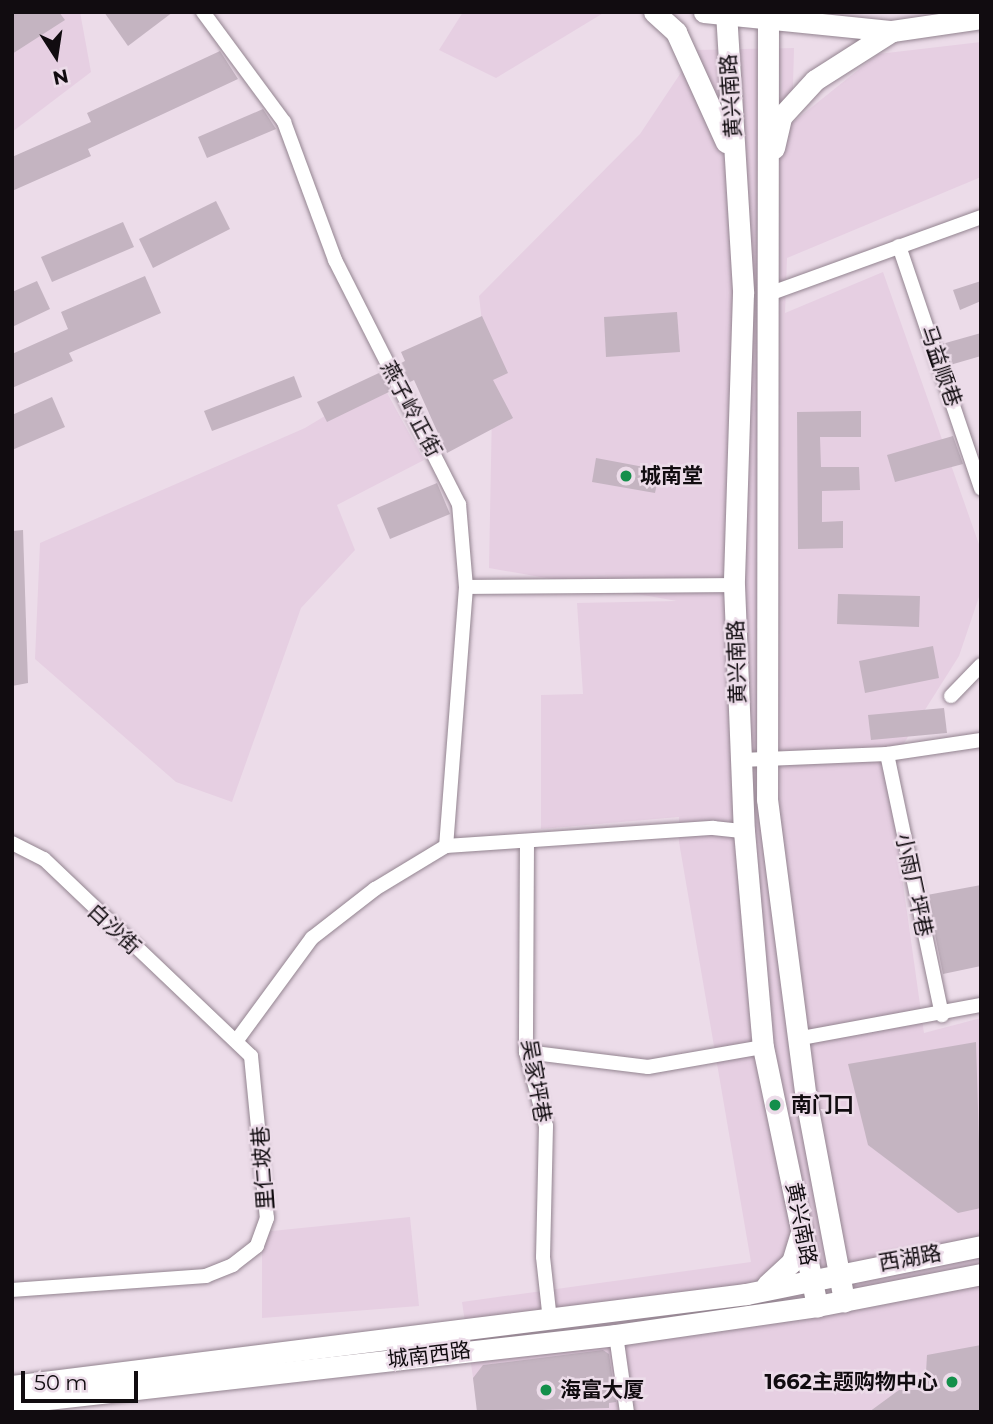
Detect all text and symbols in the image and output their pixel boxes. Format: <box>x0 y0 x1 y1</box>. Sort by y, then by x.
north arrow <box>21 21 91 91</box>
street label: 黄兴南路 <box>716 53 746 139</box>
text: N <box>51 64 70 90</box>
street label: 马益顺巷 <box>915 322 967 410</box>
street label: 燕子岭正街 <box>375 357 447 461</box>
place label: 城南堂 <box>640 463 703 489</box>
marker: 城南堂 <box>618 468 634 484</box>
street label: 黄兴南路 <box>723 620 751 704</box>
street label: 小雨厂坪巷 <box>891 831 937 939</box>
street label: 白沙街 <box>82 898 146 960</box>
street label: 吴家坪巷 <box>516 1037 556 1125</box>
place label: 南门口 <box>791 1092 854 1118</box>
marker: 南门口 <box>765 1095 785 1115</box>
street label: 里仁坡巷 <box>248 1125 278 1211</box>
street label: 黄兴南路 <box>781 1180 821 1268</box>
street label: 西湖路 <box>877 1240 943 1276</box>
street label: 城南西路 <box>386 1337 472 1373</box>
scale bar <box>24 1358 142 1402</box>
place label: 1662主题购物中心 <box>765 1369 938 1395</box>
text: 50 m <box>34 1370 88 1395</box>
marker: 1662主题购物中心 <box>944 1374 960 1390</box>
place label: 海富大厦 <box>560 1377 644 1403</box>
marker: 海富大厦 <box>538 1382 554 1398</box>

